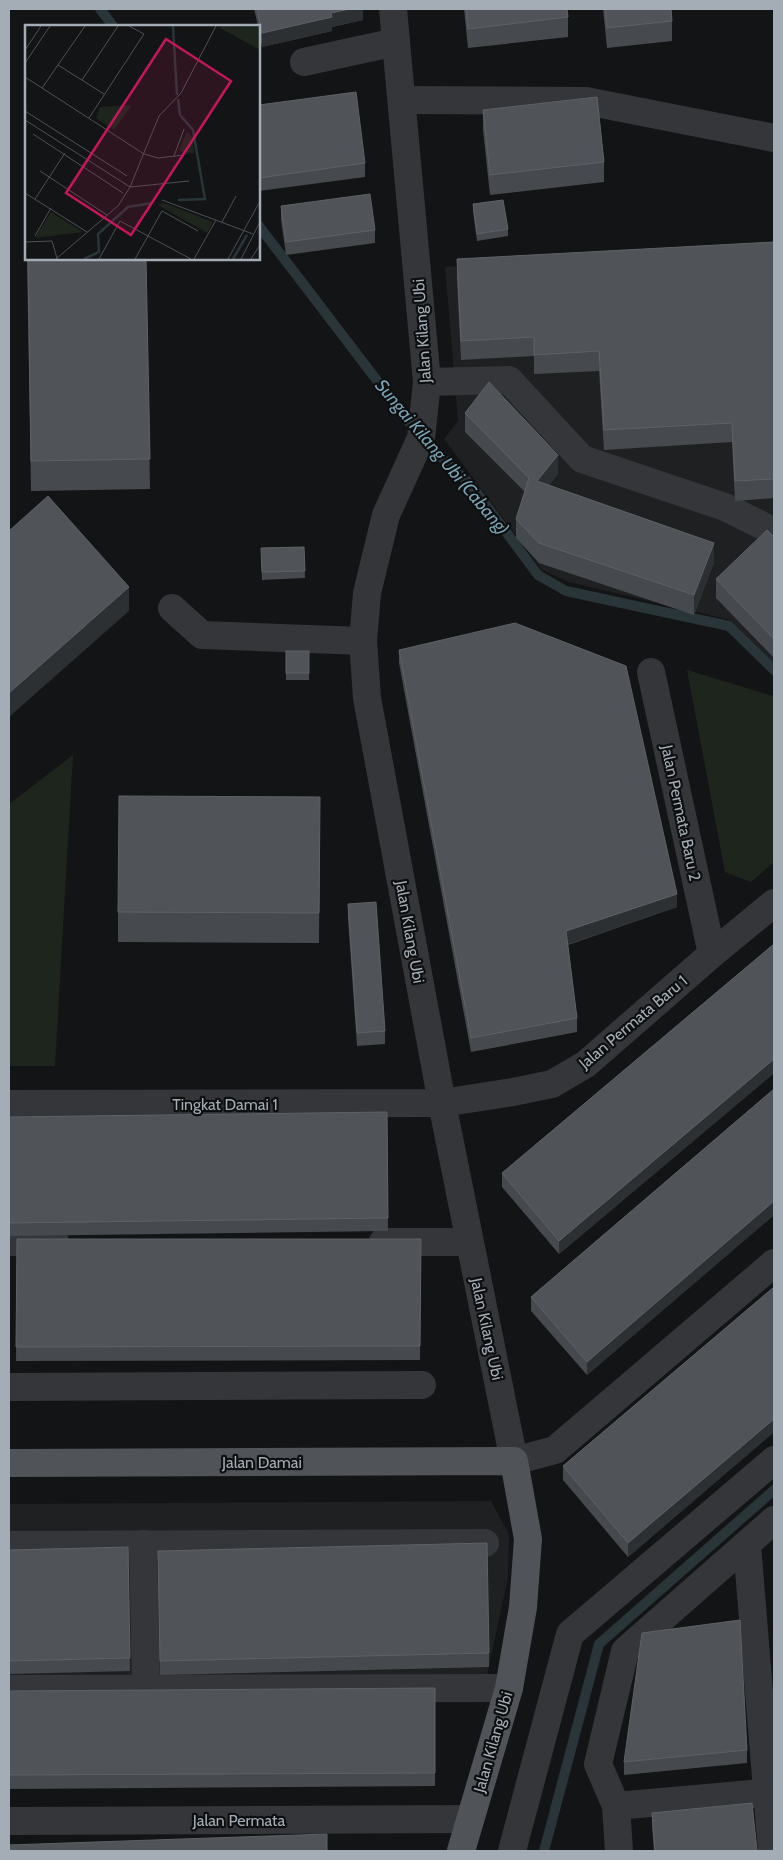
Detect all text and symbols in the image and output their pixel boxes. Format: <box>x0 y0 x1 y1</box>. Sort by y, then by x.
inset map <box>25 25 260 260</box>
street label: Jalan Kilang Ubi <box>409 278 435 385</box>
water label: Sungai Kilang Ubi (Cabang) <box>370 375 514 539</box>
street label: Jalan Permata Baru 2 <box>657 742 705 883</box>
street label: Jalan Kilang Ubi <box>391 878 428 985</box>
street label: Jalan Permata Baru 1 <box>574 971 691 1073</box>
street label: Tingkat Damai 1 <box>172 1095 278 1114</box>
street label: Jalan Kilang Ubi <box>467 1275 507 1382</box>
street label: Jalan Damai <box>221 1453 302 1472</box>
street label: Jalan Kilang Ubi <box>469 1689 516 1796</box>
street label: Jalan Permata <box>192 1811 286 1830</box>

